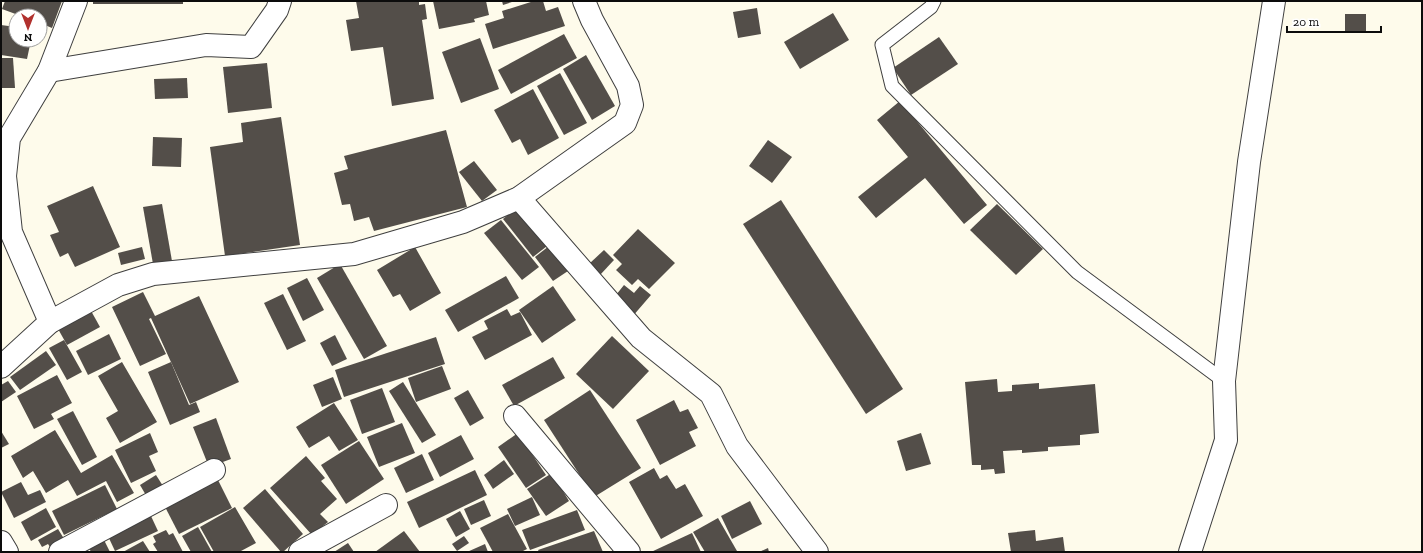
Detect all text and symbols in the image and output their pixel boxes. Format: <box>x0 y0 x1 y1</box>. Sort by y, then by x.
north arrow <box>8 8 48 48</box>
scale bar <box>1287 8 1381 34</box>
text: 20 m <box>1293 15 1320 29</box>
text: N <box>23 31 32 44</box>

